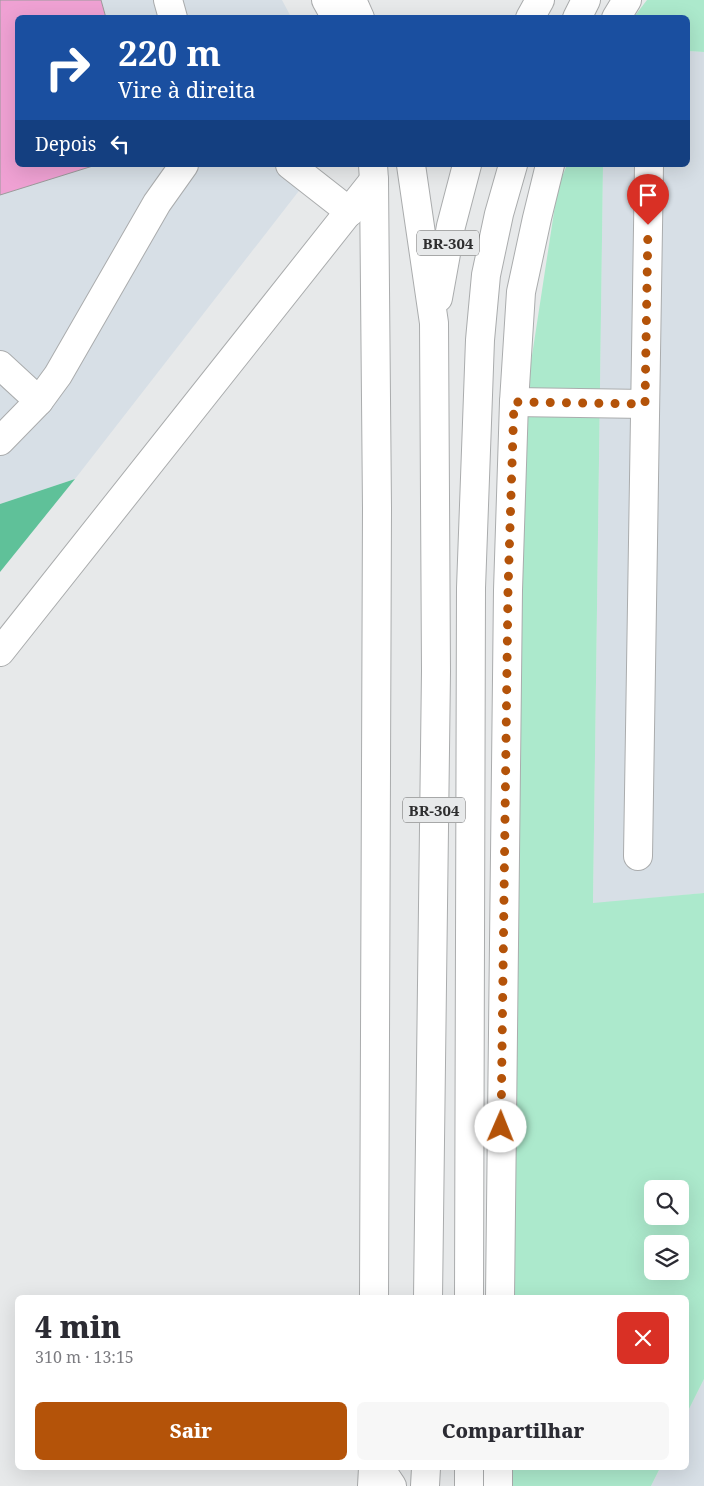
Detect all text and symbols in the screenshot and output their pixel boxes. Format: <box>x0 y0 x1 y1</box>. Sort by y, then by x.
text: 220 m <box>118 29 221 76</box>
icon: right <box>35 35 100 100</box>
text: Vire à direita <box>118 74 256 104</box>
icon: left <box>106 130 134 158</box>
text: Depois <box>35 131 96 157</box>
pin <box>627 174 669 225</box>
icon: arrive <box>634 181 662 209</box>
road number: BR-304 <box>417 230 479 256</box>
road number: BR-304 <box>403 798 465 822</box>
position arrow <box>474 1100 526 1152</box>
map controls <box>644 1180 689 1280</box>
button: search <box>644 1180 689 1225</box>
button: layers <box>644 1235 689 1280</box>
text: 4 min <box>35 1306 121 1347</box>
button: close <box>617 1312 669 1364</box>
text: 310 m · 13:15 <box>35 1346 134 1368</box>
button: Sair <box>35 1402 347 1460</box>
button: Compartilhar <box>357 1402 669 1460</box>

